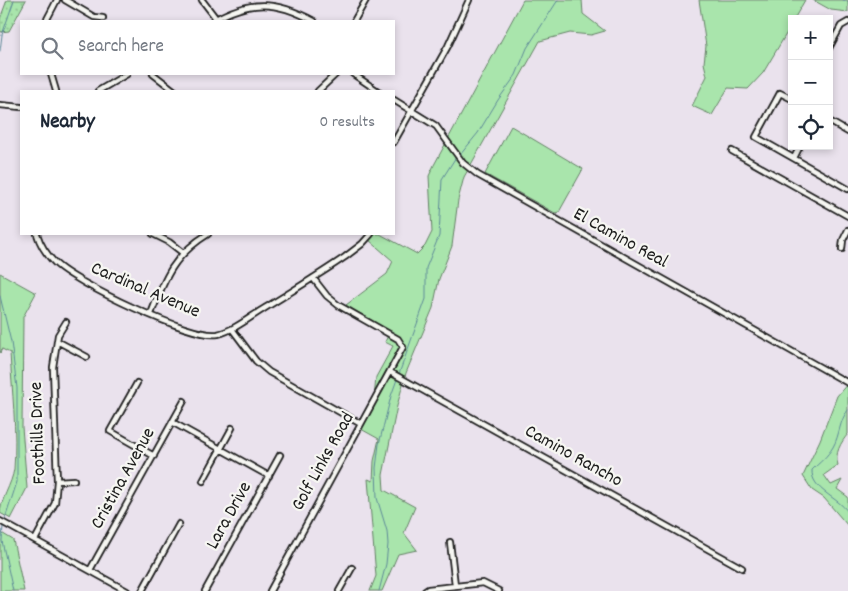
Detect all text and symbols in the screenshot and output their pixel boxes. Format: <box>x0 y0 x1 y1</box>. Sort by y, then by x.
map controls <box>788 15 833 150</box>
button: + <box>788 15 833 60</box>
search box <box>20 20 395 75</box>
icon: search <box>38 34 66 62</box>
text: Search here <box>78 34 164 61</box>
button: − <box>788 60 833 105</box>
button: locate <box>788 105 833 150</box>
text: Nearby <box>40 108 95 138</box>
text: 0 results <box>320 111 375 134</box>
street label: El Camino Real <box>568 202 673 276</box>
street label: Cardinal Avenue <box>86 256 204 326</box>
street label: Foothills Drive <box>24 381 54 485</box>
street label: Golf Links Road <box>286 408 362 516</box>
street label: Camino Rancho <box>519 419 627 495</box>
street label: Cristina Avenue <box>85 423 163 535</box>
street label: Lara Drive <box>200 477 260 555</box>

